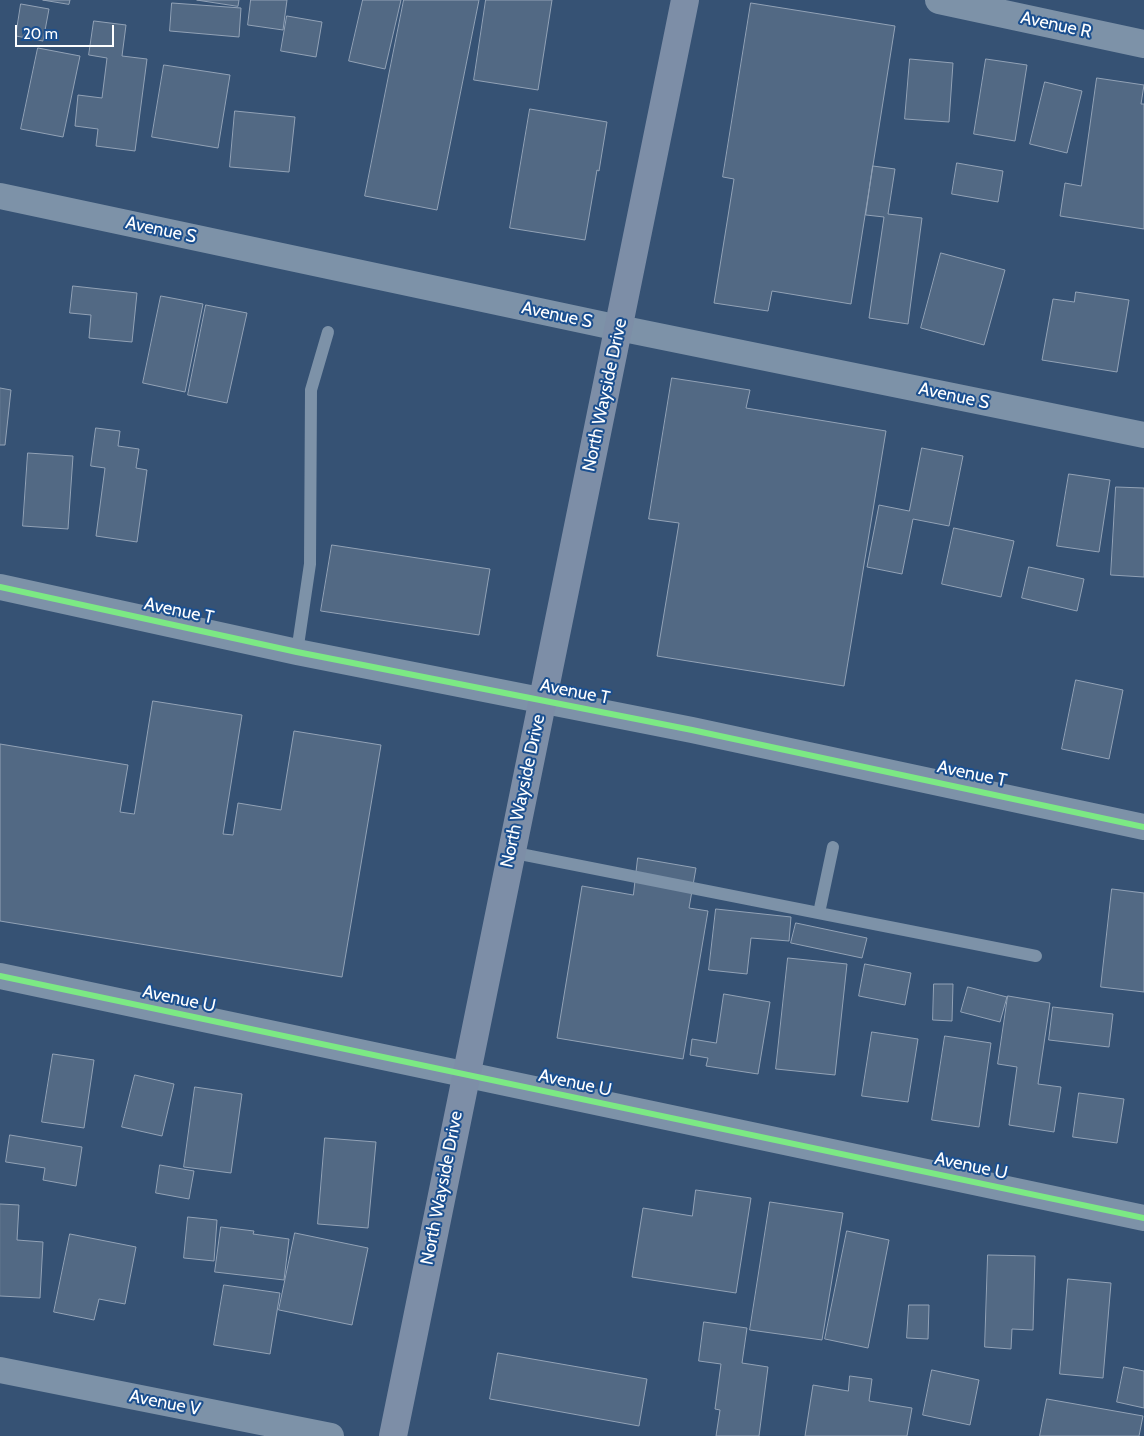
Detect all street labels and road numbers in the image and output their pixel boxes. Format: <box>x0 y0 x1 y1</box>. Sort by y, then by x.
street label: Avenue R <box>1019 7 1093 43</box>
street label: Avenue S <box>124 212 198 248</box>
street label: Avenue S <box>520 297 594 333</box>
street label: North Wayside Drive <box>578 316 632 474</box>
street label: Avenue S <box>917 378 991 414</box>
street label: Avenue T <box>142 593 216 629</box>
street label: Avenue T <box>538 675 612 709</box>
street label: North Wayside Drive <box>496 712 550 870</box>
street label: Avenue T <box>935 756 1009 792</box>
street label: Avenue U <box>140 981 218 1017</box>
street label: Avenue U <box>536 1065 614 1101</box>
street label: North Wayside Drive <box>416 1109 468 1267</box>
street label: Avenue U <box>932 1148 1010 1184</box>
street label: Avenue V <box>128 1386 202 1420</box>

